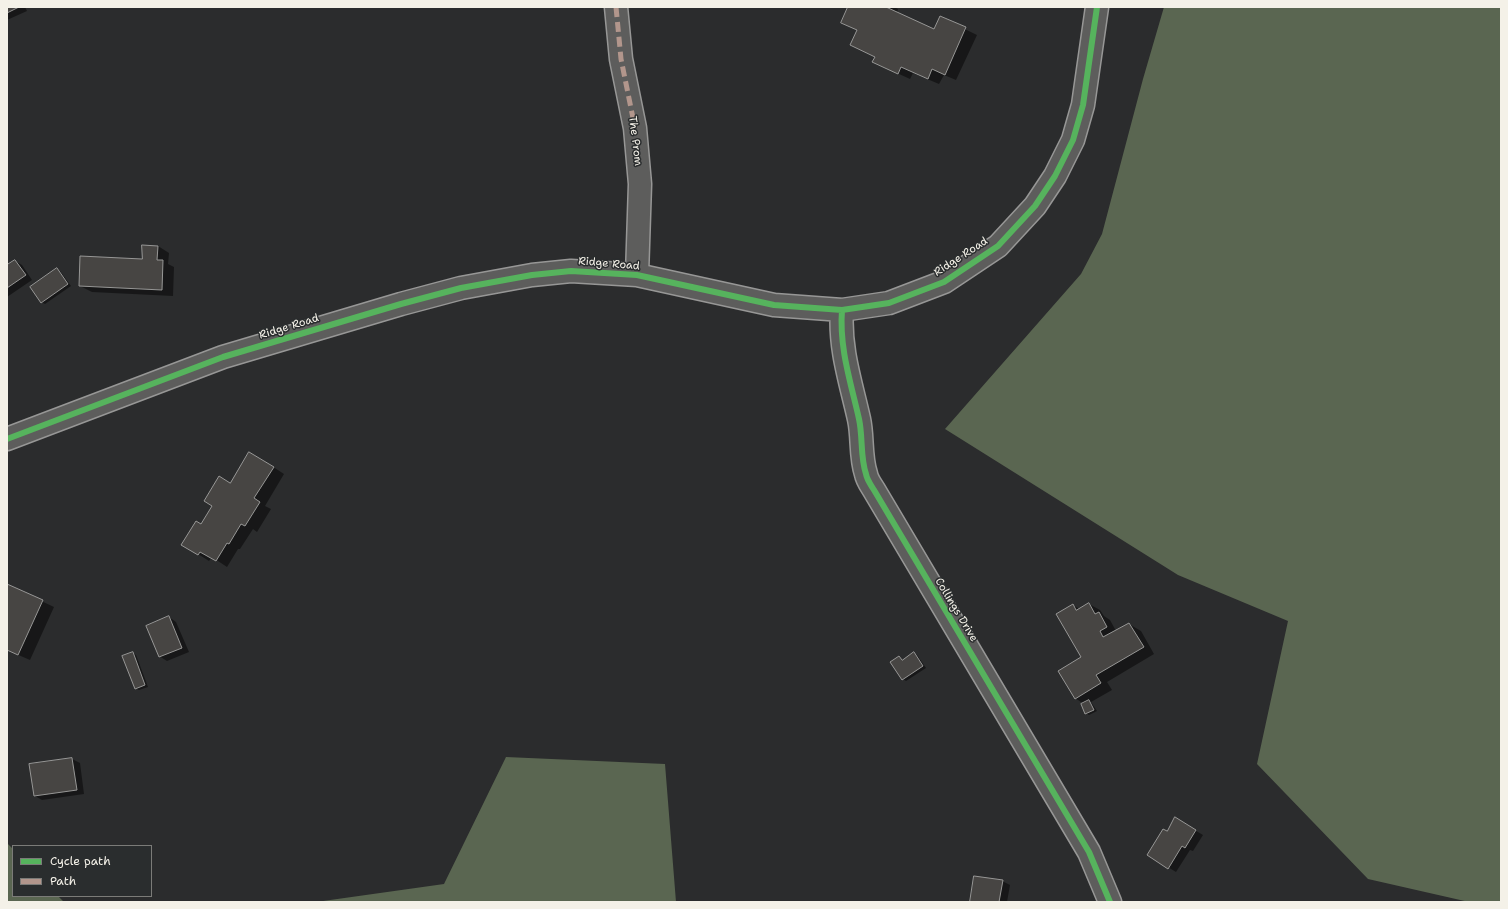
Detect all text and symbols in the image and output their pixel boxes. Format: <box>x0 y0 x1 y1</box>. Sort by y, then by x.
street label: The Prom <box>625 115 645 167</box>
street label: Ridge Road <box>932 235 990 279</box>
street label: Ridge Road <box>578 255 640 273</box>
street label: Ridge Road <box>258 312 320 342</box>
street label: Collings Drive <box>932 576 980 644</box>
legend <box>12 845 152 897</box>
text: Cycle path <box>50 853 111 869</box>
text: Path <box>50 873 76 889</box>

